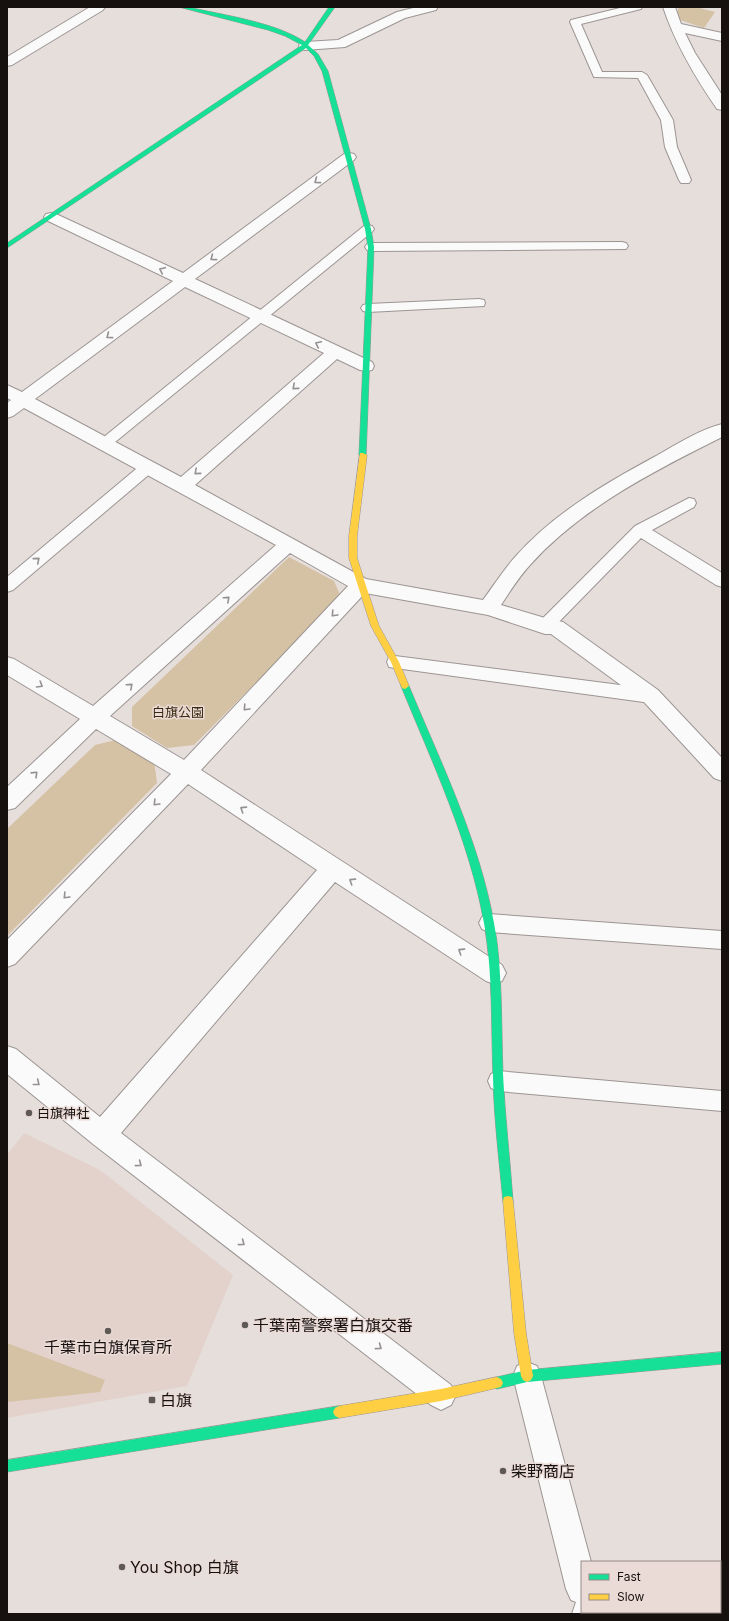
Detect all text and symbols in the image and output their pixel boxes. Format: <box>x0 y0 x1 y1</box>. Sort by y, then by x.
one-way arrow <box>315 176 322 183</box>
one-way arrow <box>210 253 217 261</box>
one-way arrow <box>159 267 167 275</box>
one-way arrow <box>106 331 113 339</box>
one-way arrow <box>314 341 322 349</box>
one-way arrow <box>293 382 300 389</box>
one-way arrow <box>195 468 202 475</box>
one-way arrow <box>32 558 39 565</box>
one-way arrow <box>222 596 230 604</box>
one-way arrow <box>332 609 339 616</box>
one-way arrow <box>36 681 43 688</box>
one-way arrow <box>125 683 133 690</box>
park label: 白旗公園 <box>152 704 204 720</box>
one-way arrow <box>243 704 250 711</box>
one-way arrow <box>30 772 38 779</box>
one-way arrow <box>153 798 161 806</box>
one-way arrow <box>241 807 248 814</box>
one-way arrow <box>349 878 356 885</box>
one-way arrow <box>63 891 70 899</box>
one-way arrow <box>458 949 465 956</box>
one-way arrow <box>33 1078 40 1085</box>
place label: 白旗神社 <box>37 1105 89 1121</box>
marker: 白旗神社 <box>24 1108 34 1118</box>
one-way arrow <box>135 1159 142 1166</box>
one-way arrow <box>238 1238 245 1245</box>
place label: 千葉南警察署白旗交番 <box>253 1315 413 1335</box>
marker: 千葉南警察署白旗交番 <box>240 1320 250 1330</box>
marker: 千葉市白旗保育所 <box>103 1326 113 1336</box>
place label: 千葉市白旗保育所 <box>44 1337 172 1357</box>
one-way arrow <box>374 1343 381 1350</box>
place label: 白旗 <box>160 1390 192 1410</box>
marker: 白旗 <box>147 1395 157 1405</box>
place label: 柴野商店 <box>511 1461 575 1481</box>
marker: 柴野商店 <box>498 1466 508 1476</box>
place label: You Shop 白旗 <box>130 1557 239 1577</box>
legend <box>581 1561 721 1613</box>
marker: You Shop 白旗 <box>117 1562 127 1572</box>
text: Fast <box>617 1569 641 1584</box>
text: Slow <box>617 1589 645 1604</box>

